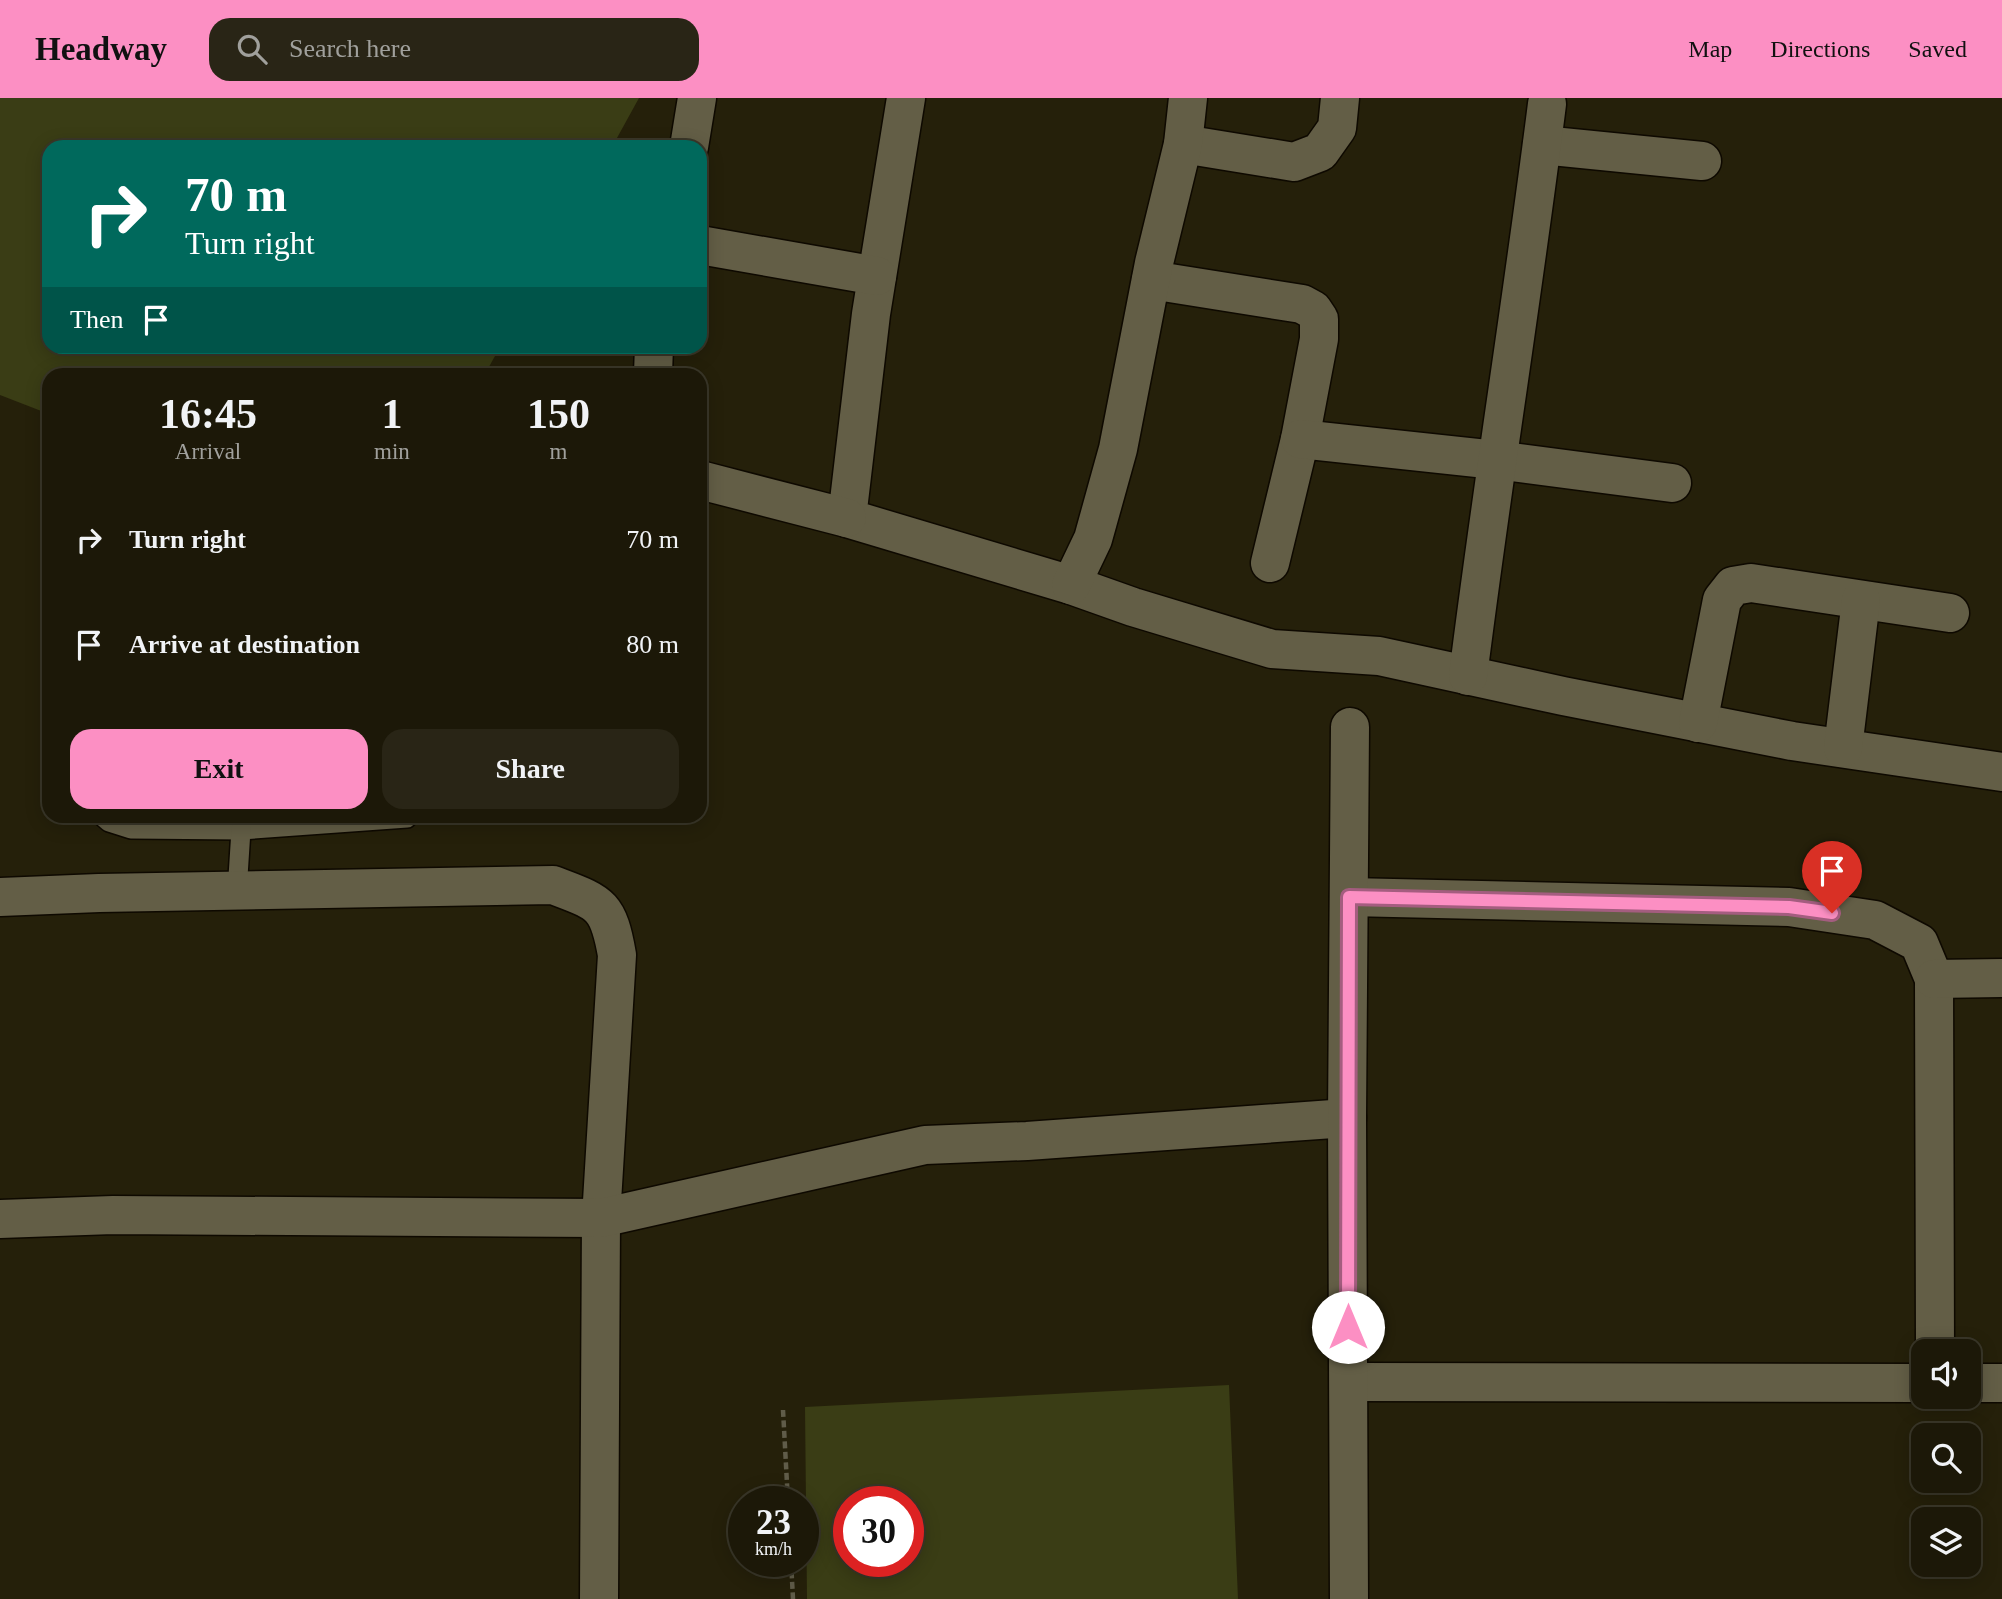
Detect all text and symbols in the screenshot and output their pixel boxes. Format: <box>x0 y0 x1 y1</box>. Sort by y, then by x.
search box <box>209 18 699 81</box>
icon: search <box>233 30 271 68</box>
text: Headway <box>35 31 167 67</box>
text: Search here <box>289 34 411 63</box>
text: Map <box>1688 36 1732 62</box>
text: Directions <box>1770 36 1870 62</box>
text: Saved <box>1908 36 1967 62</box>
text: 70 m <box>185 167 287 222</box>
icon: right <box>70 168 161 259</box>
text: Turn right <box>185 225 315 261</box>
icon: arrive <box>137 301 175 339</box>
text: Then <box>70 305 123 334</box>
text: 16:45 <box>159 391 257 437</box>
text: 1 <box>381 391 402 437</box>
text: 150 <box>527 391 590 437</box>
text: Arrival <box>175 439 241 464</box>
text: min <box>374 439 410 464</box>
text: m <box>549 439 567 464</box>
icon: right <box>70 521 108 559</box>
text: Turn right <box>129 525 246 554</box>
text: 70 m <box>626 525 679 554</box>
icon: arrive <box>70 626 108 664</box>
text: Arrive at destination <box>129 630 360 659</box>
text: 80 m <box>626 630 679 659</box>
button: Exit <box>70 729 368 809</box>
button: Share <box>382 729 679 809</box>
pin <box>1802 841 1862 913</box>
icon: arrive <box>1813 852 1851 890</box>
position arrow <box>1311 1290 1385 1364</box>
map controls <box>1911 1339 1981 1577</box>
button: sound <box>1911 1339 1981 1409</box>
button: search <box>1911 1423 1981 1493</box>
speed limit sign: 30 <box>833 1486 924 1577</box>
text: 23 <box>756 1503 791 1542</box>
button: layers <box>1911 1507 1981 1577</box>
text: km/h <box>755 1539 792 1559</box>

